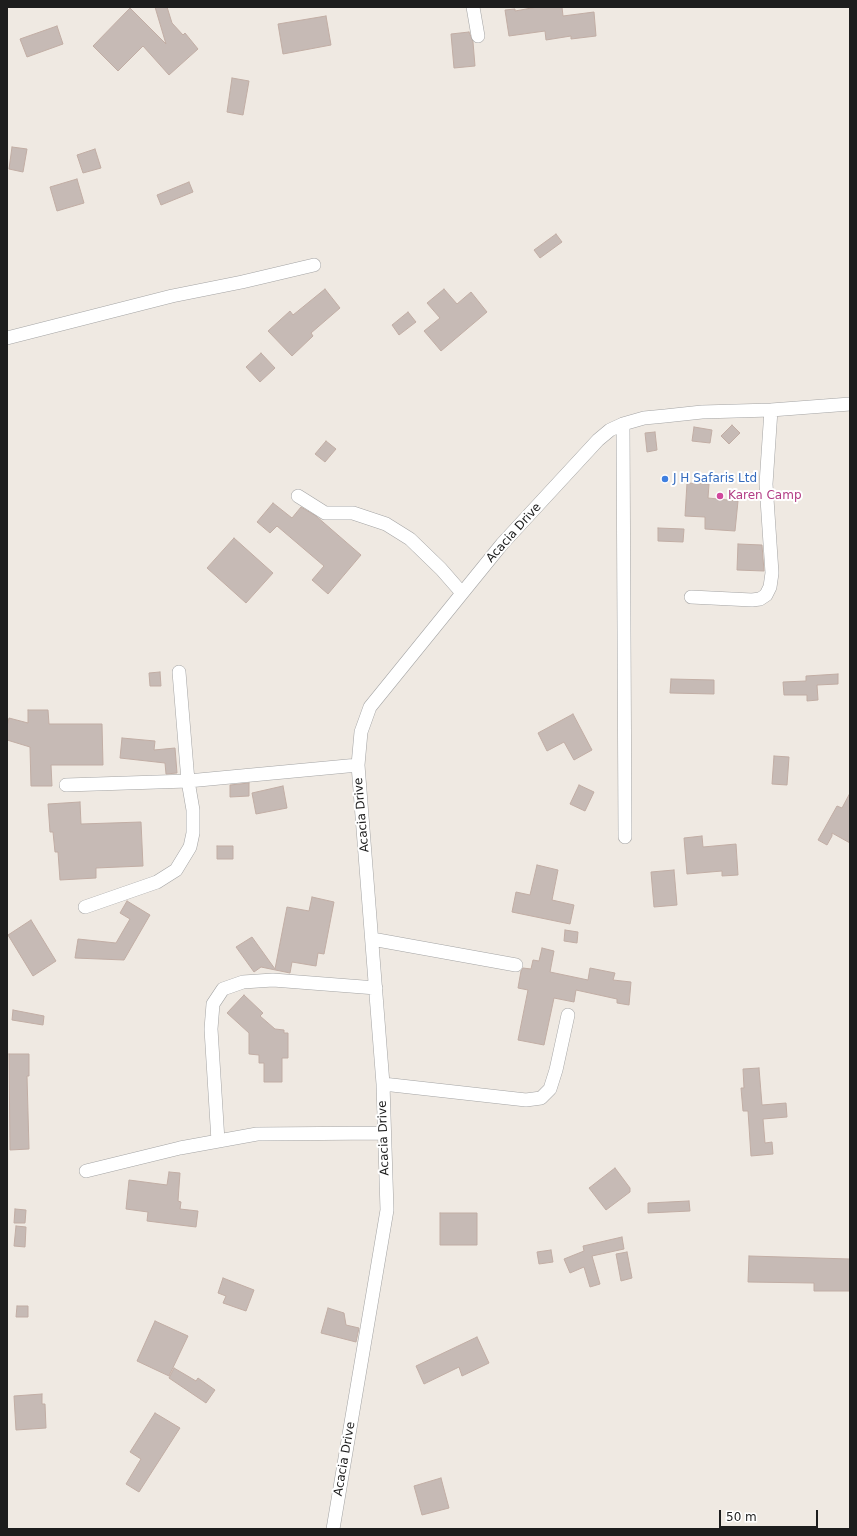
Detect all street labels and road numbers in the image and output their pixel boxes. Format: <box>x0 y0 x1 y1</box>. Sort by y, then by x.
street label: Acacia Drive <box>484 500 544 566</box>
street label: Acacia Drive <box>352 777 372 853</box>
street label: Acacia Drive <box>375 1100 393 1176</box>
street label: Acacia Drive <box>331 1421 359 1497</box>

